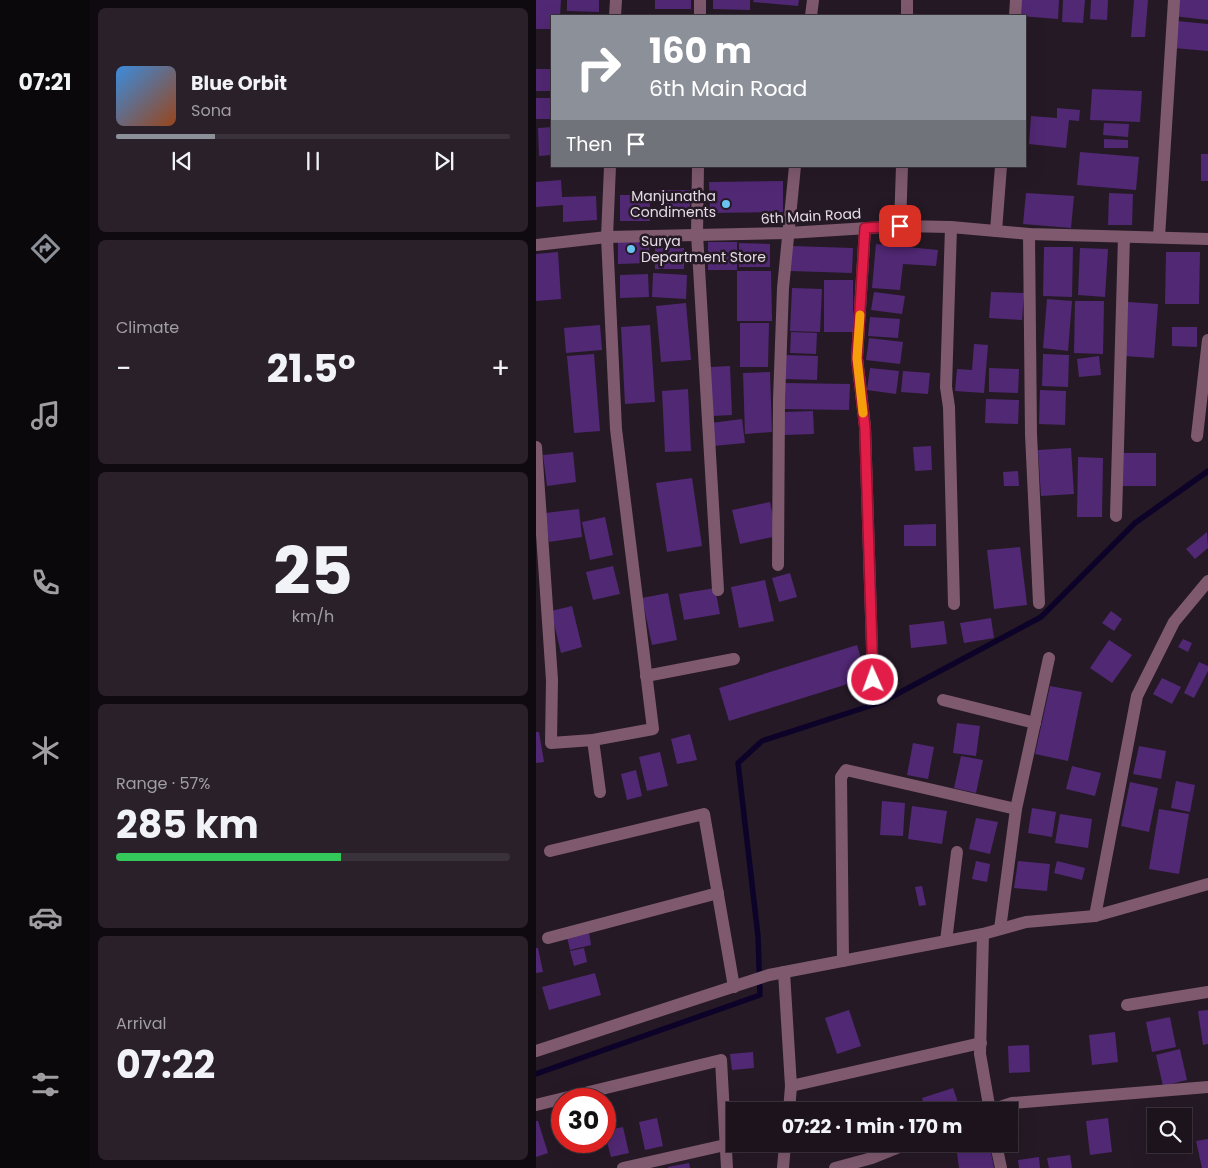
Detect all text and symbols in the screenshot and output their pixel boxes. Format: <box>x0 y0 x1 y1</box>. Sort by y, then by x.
text: 160 m <box>649 26 752 75</box>
icon: right <box>566 35 631 100</box>
text: 07:21 <box>18 67 72 98</box>
text: Blue Orbit <box>191 70 287 97</box>
text: 6th Main Road <box>649 73 807 104</box>
text: Sona <box>191 99 232 122</box>
icon: arrive <box>622 130 650 158</box>
text: Then <box>566 131 612 158</box>
icon: previous <box>168 147 196 175</box>
icon: pause <box>299 147 327 175</box>
icon: next <box>430 147 458 175</box>
place label: Manjunatha Condiments <box>630 186 716 222</box>
marker: Manjunatha Condiments <box>720 198 732 210</box>
street label: 6th Main Road <box>760 203 862 229</box>
pin <box>879 205 921 247</box>
icon: arrive <box>886 212 914 240</box>
icon: directions <box>28 231 63 266</box>
place label: Surya Department Store <box>641 231 766 267</box>
marker: Surya Department Store <box>625 243 637 255</box>
text: Climate <box>116 316 179 339</box>
text: 21.5° <box>267 342 356 395</box>
text: − <box>116 349 131 388</box>
text: + <box>491 349 510 388</box>
icon: music <box>28 398 63 433</box>
text: 25 <box>273 526 353 617</box>
icon: phone <box>28 565 63 600</box>
text: km/h <box>292 605 334 628</box>
position arrow <box>846 653 898 705</box>
icon: climate <box>28 733 63 768</box>
text: Range · 57% <box>116 772 210 795</box>
text: 285 km <box>116 798 259 851</box>
icon: car <box>28 900 63 935</box>
text: Arrival <box>116 1012 166 1035</box>
text: 07:22 <box>116 1038 215 1091</box>
icon: filters <box>28 1067 63 1102</box>
speed limit sign: 30 <box>551 1088 616 1153</box>
map controls <box>1147 1108 1192 1153</box>
button: search <box>1147 1108 1192 1153</box>
text: 07:22 · 1 min · 170 m <box>782 1113 962 1140</box>

